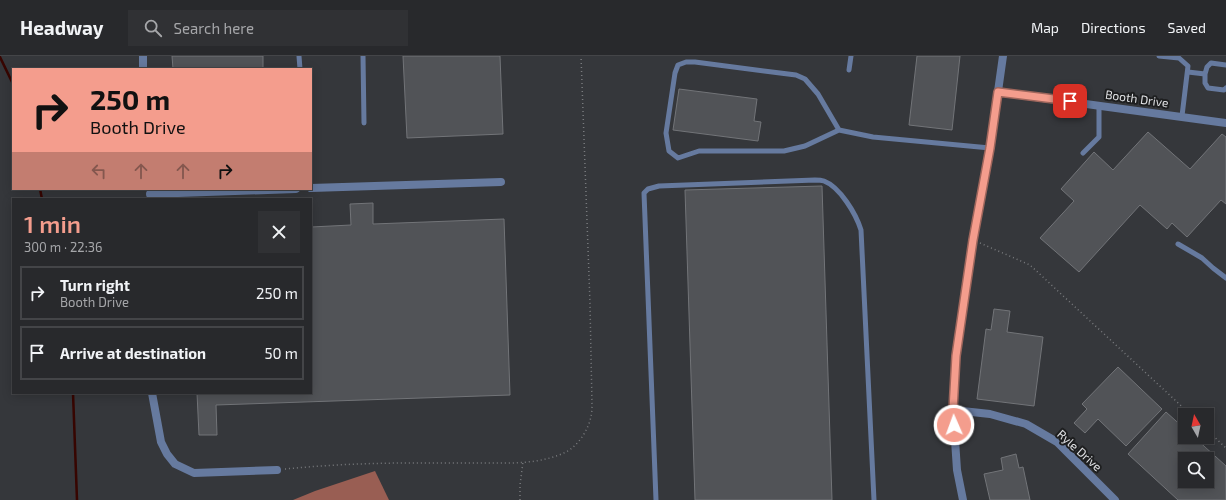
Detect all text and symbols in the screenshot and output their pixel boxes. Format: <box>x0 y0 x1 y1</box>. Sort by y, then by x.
search box <box>128 10 408 46</box>
text: Headway <box>20 16 104 39</box>
icon: search <box>142 17 164 39</box>
text: Search here <box>174 19 254 37</box>
text: Map <box>1031 19 1059 36</box>
text: Directions <box>1081 19 1146 36</box>
text: Saved <box>1168 19 1206 36</box>
text: 250 m <box>90 82 170 116</box>
icon: right <box>24 84 76 136</box>
pin <box>1053 84 1087 118</box>
street label: Booth Drive <box>1104 87 1170 109</box>
icon: arrive <box>1059 90 1081 112</box>
text: Booth Drive <box>90 116 186 138</box>
icon: left <box>88 160 110 182</box>
icon: ahead <box>130 160 152 182</box>
icon: ahead <box>172 160 194 182</box>
icon: right <box>214 160 236 182</box>
text: 1 min <box>24 209 81 238</box>
button: close <box>258 211 300 253</box>
text: 300 m · 22:36 <box>24 239 102 255</box>
text: Turn right <box>60 276 130 294</box>
icon: right <box>26 282 48 304</box>
text: 250 m <box>256 284 298 302</box>
text: Booth Drive <box>60 294 129 310</box>
icon: arrive <box>26 342 48 364</box>
text: Arrive at destination <box>60 344 206 362</box>
text: 50 m <box>264 344 298 362</box>
position arrow <box>933 404 975 446</box>
north arrow <box>1178 408 1214 444</box>
map controls <box>1178 408 1214 488</box>
street label: Ryle Drive <box>1055 426 1105 474</box>
button: search <box>1178 452 1214 488</box>

